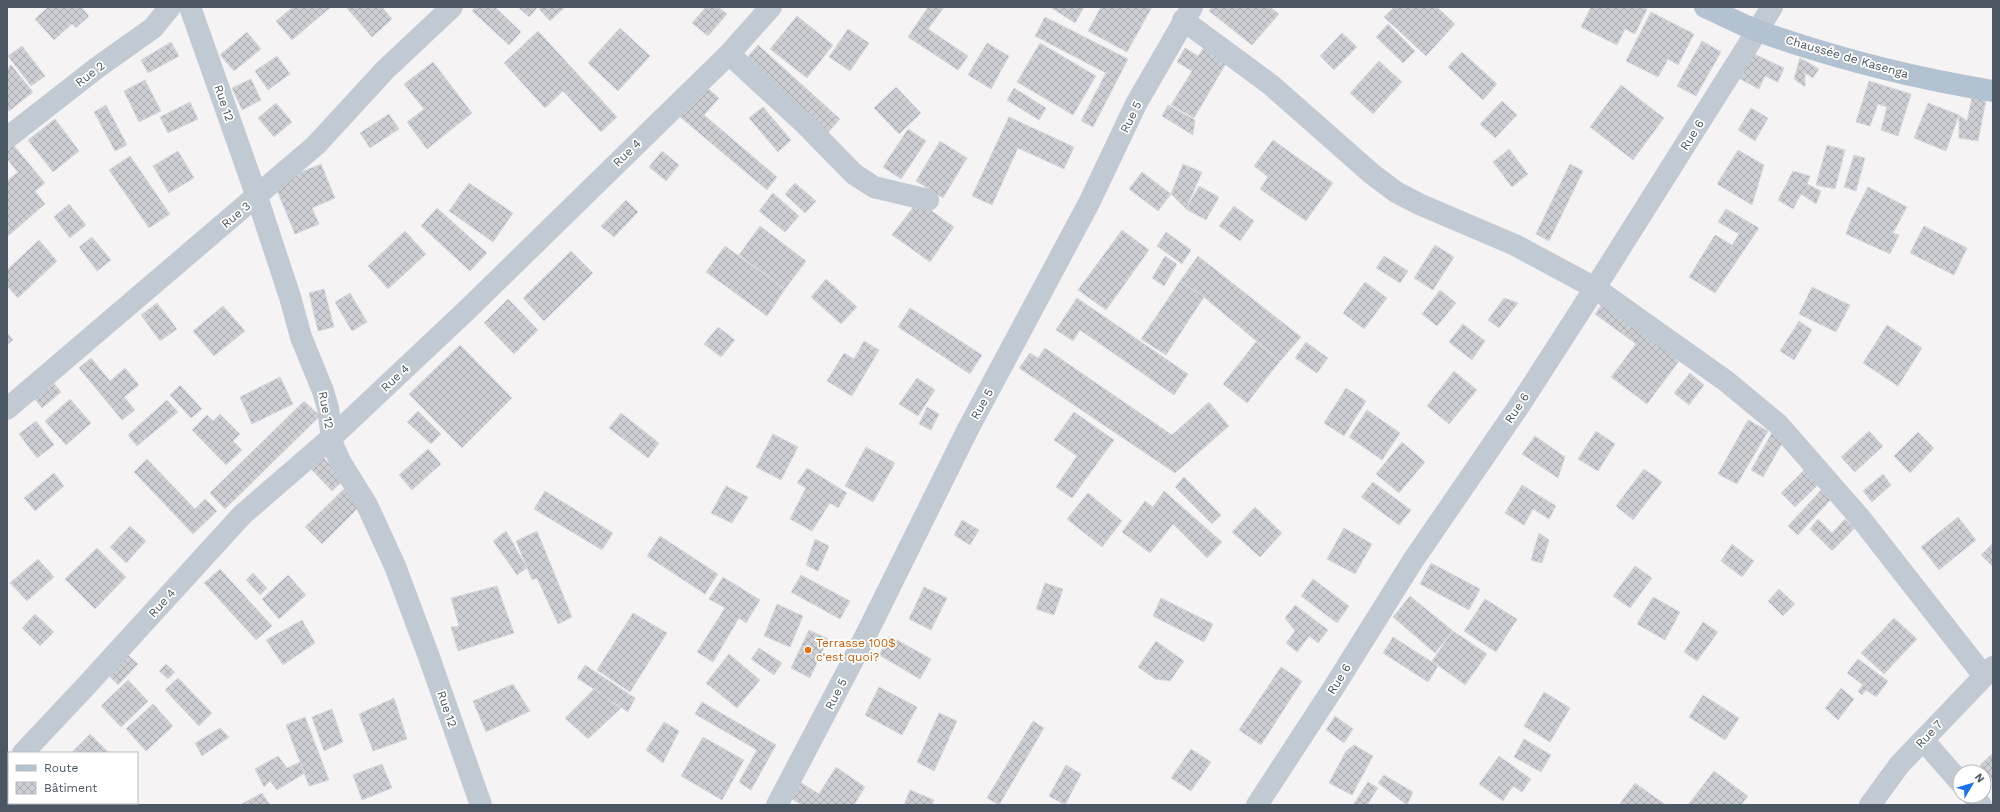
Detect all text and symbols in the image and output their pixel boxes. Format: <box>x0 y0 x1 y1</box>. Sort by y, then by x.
street label: Chaussée de Kasenga <box>1784 33 1910 81</box>
street label: Rue 2 <box>73 58 107 90</box>
street label: Rue 12 <box>211 83 237 123</box>
street label: Rue 5 <box>1117 99 1145 135</box>
street label: Rue 6 <box>1677 117 1707 153</box>
street label: Rue 4 <box>610 136 644 170</box>
street label: Rue 3 <box>219 199 253 231</box>
street label: Rue 4 <box>378 361 412 395</box>
street label: Rue 5 <box>968 386 996 422</box>
street label: Rue 12 <box>316 390 336 430</box>
street label: Rue 6 <box>1502 390 1532 426</box>
street label: Rue 4 <box>146 586 178 620</box>
place label: Terrasse 100$ c'est quoi? <box>816 636 896 664</box>
marker: Terrasse 100$ c'est quoi? <box>803 645 813 655</box>
street label: Rue 6 <box>1324 661 1354 697</box>
street label: Rue 5 <box>822 676 850 712</box>
street label: Rue 12 <box>434 689 460 729</box>
street label: Rue 7 <box>1913 717 1945 751</box>
legend <box>8 752 138 804</box>
text: Route <box>44 761 78 775</box>
north arrow <box>1952 764 1992 804</box>
text: N <box>1972 771 1987 785</box>
text: Bâtiment <box>44 781 97 795</box>

